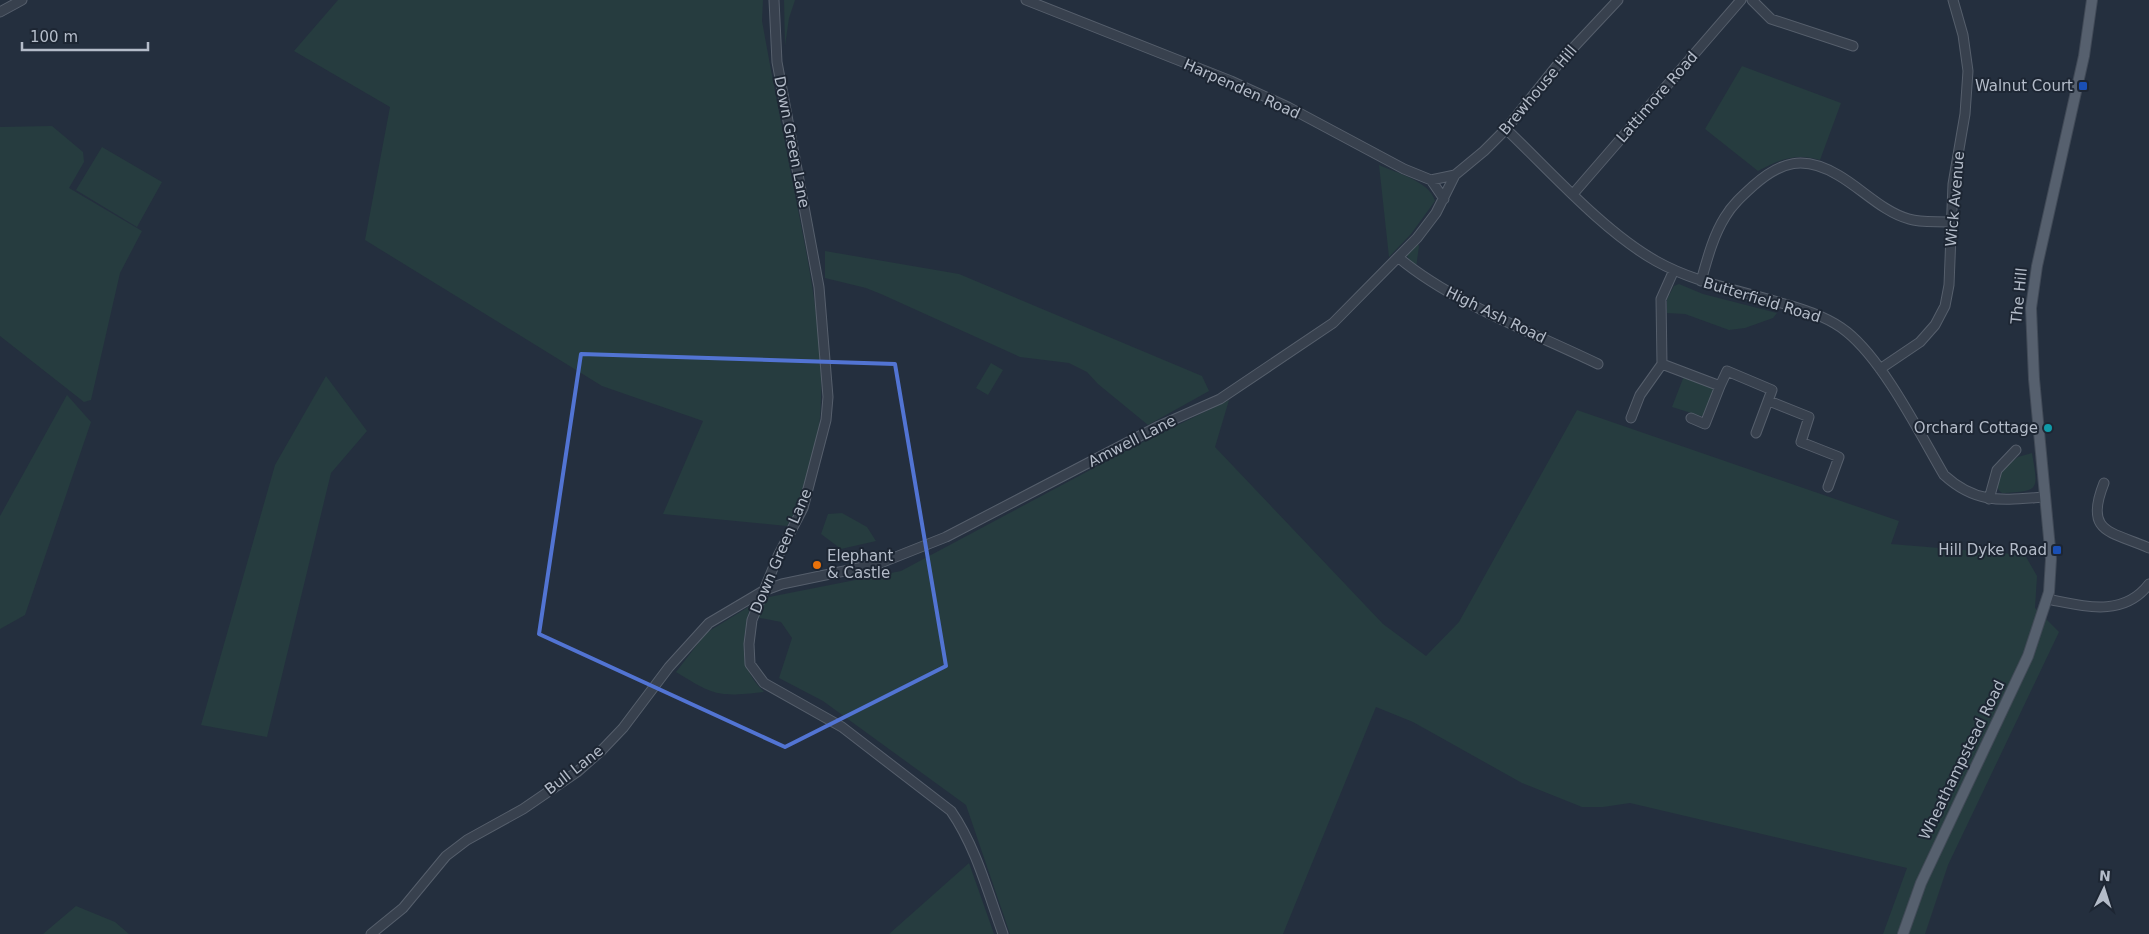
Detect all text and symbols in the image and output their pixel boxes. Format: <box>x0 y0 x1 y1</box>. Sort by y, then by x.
scale bar <box>22 20 149 52</box>
text: 100 m <box>30 28 78 46</box>
street label: Brewhouse Hill <box>1495 42 1581 138</box>
street label: Lattimore Road <box>1613 48 1701 146</box>
street label: Harpenden Road <box>1181 55 1303 123</box>
street label: Down Green Lane <box>770 75 814 209</box>
place label: Walnut Court <box>1975 77 2073 95</box>
marker: Walnut Court <box>2077 80 2089 92</box>
street label: Wick Avenue <box>1942 150 1968 248</box>
street label: The Hill <box>2007 267 2031 326</box>
street label: Butterfield Road <box>1701 274 1823 326</box>
street label: High Ash Road <box>1443 283 1549 347</box>
street label: Amwell Lane <box>1085 411 1179 471</box>
place label: Orchard Cottage <box>1914 419 2038 437</box>
marker: Orchard Cottage <box>2042 422 2054 434</box>
street label: Down Green Lane <box>747 486 815 616</box>
place label: Hill Dyke Road <box>1938 541 2047 559</box>
marker: Hill Dyke Road <box>2051 544 2063 556</box>
place label: Elephant & Castle <box>827 547 894 582</box>
marker: Elephant & Castle <box>811 559 823 571</box>
street label: Wheathampstead Road <box>1915 677 2009 843</box>
street label: Bull Lane <box>541 742 607 798</box>
north arrow <box>2079 864 2129 914</box>
text: N <box>2099 868 2111 884</box>

